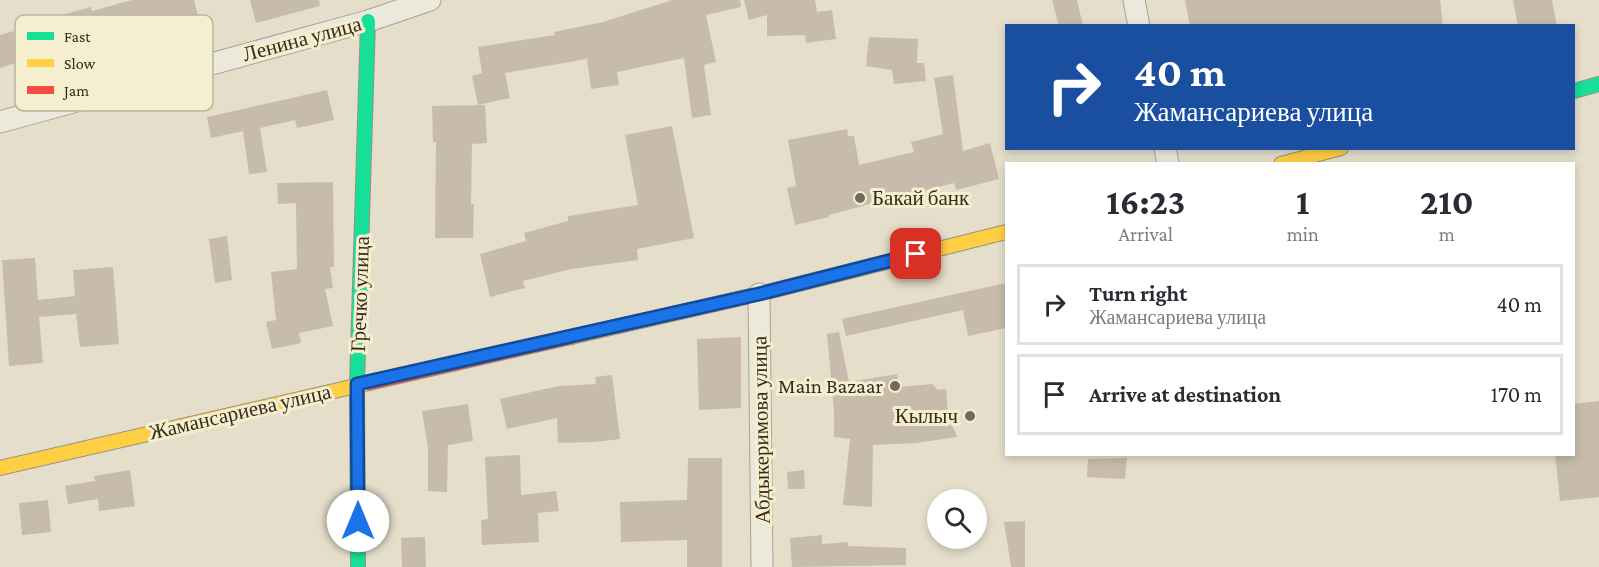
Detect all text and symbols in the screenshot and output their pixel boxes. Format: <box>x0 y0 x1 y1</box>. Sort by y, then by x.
street label: Ленина улица <box>240 11 365 66</box>
legend <box>15 15 213 111</box>
text: Fast <box>64 28 91 45</box>
icon: right <box>1035 48 1113 126</box>
text: 40 m <box>1134 48 1226 95</box>
text: Slow <box>64 55 96 72</box>
text: Jam <box>62 82 89 100</box>
text: Жамансариева улица <box>1134 97 1373 127</box>
text: 16:23 <box>1106 182 1185 222</box>
text: 1 <box>1296 182 1309 222</box>
text: 210 <box>1420 182 1474 222</box>
place label: Бакай банк <box>872 186 970 210</box>
marker: Бакай банк <box>853 191 867 205</box>
text: Arrival <box>1119 223 1173 245</box>
text: min <box>1287 223 1319 245</box>
text: m <box>1439 223 1455 245</box>
pin <box>890 228 941 279</box>
street label: Гречко улица <box>346 235 374 352</box>
icon: arrive <box>899 237 932 270</box>
text: Turn right <box>1089 281 1187 306</box>
icon: right <box>1038 288 1071 321</box>
text: 40 m <box>1497 292 1542 317</box>
text: Жамансариева улица <box>1089 306 1266 328</box>
street label: Абдыкеримова улица <box>747 335 775 524</box>
place label: Main Bazaar <box>778 374 884 398</box>
icon: arrive <box>1038 378 1071 411</box>
street label: Жамансариева улица <box>147 379 334 445</box>
marker: Main Bazaar <box>888 379 902 393</box>
text: Arrive at destination <box>1089 382 1281 407</box>
text: 170 m <box>1491 382 1542 407</box>
place label: Кылыч <box>895 404 958 428</box>
marker: Кылыч <box>963 409 977 423</box>
position arrow <box>326 489 390 553</box>
map controls <box>927 489 987 549</box>
button: search <box>927 489 987 549</box>

